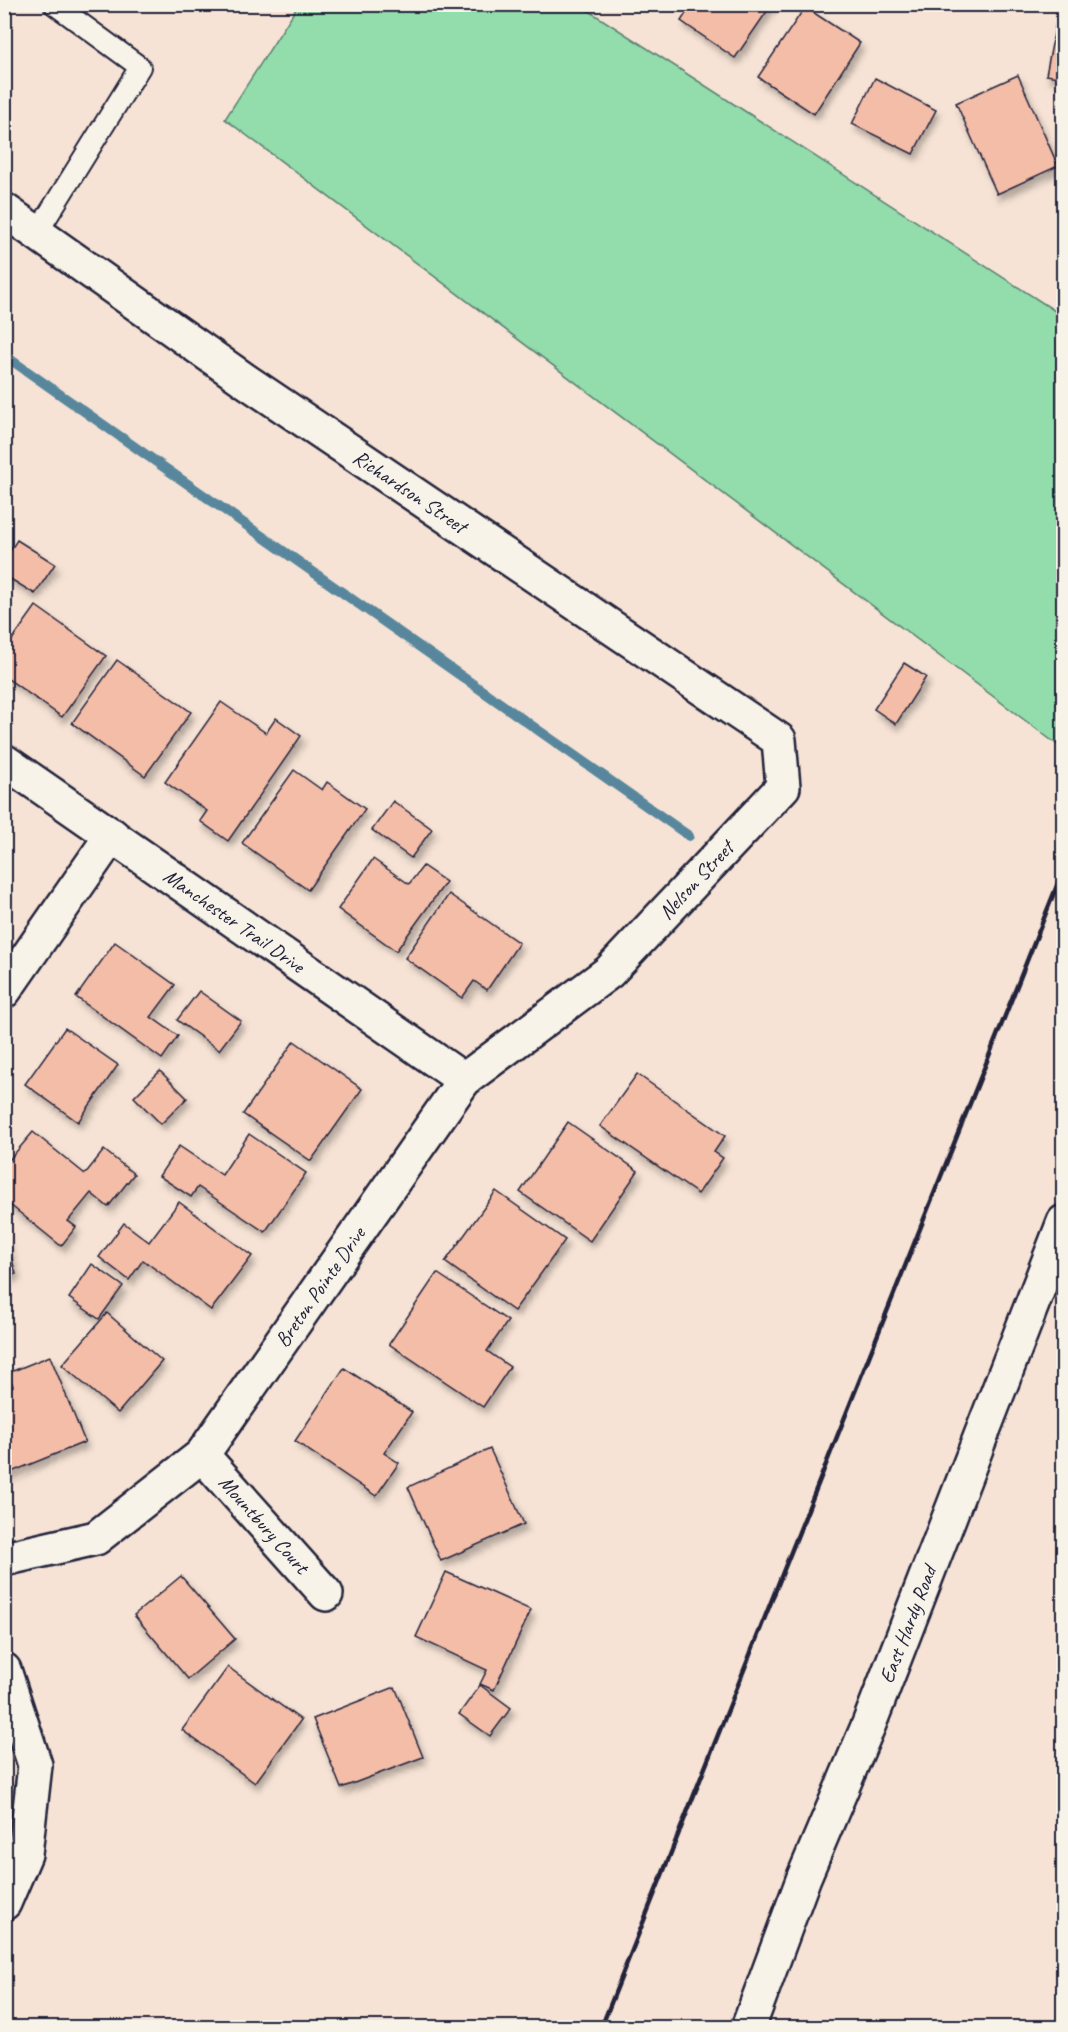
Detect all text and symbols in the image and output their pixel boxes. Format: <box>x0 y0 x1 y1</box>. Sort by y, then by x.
street label: Richardson Street <box>348 444 474 541</box>
street label: Nelson Street <box>653 833 741 925</box>
street label: Manchester Trail Drive <box>159 863 311 980</box>
street label: Breton Pointe Drive <box>269 1220 372 1352</box>
street label: Mountbury Court <box>213 1470 316 1581</box>
street label: East Hardy Road <box>873 1560 943 1687</box>

